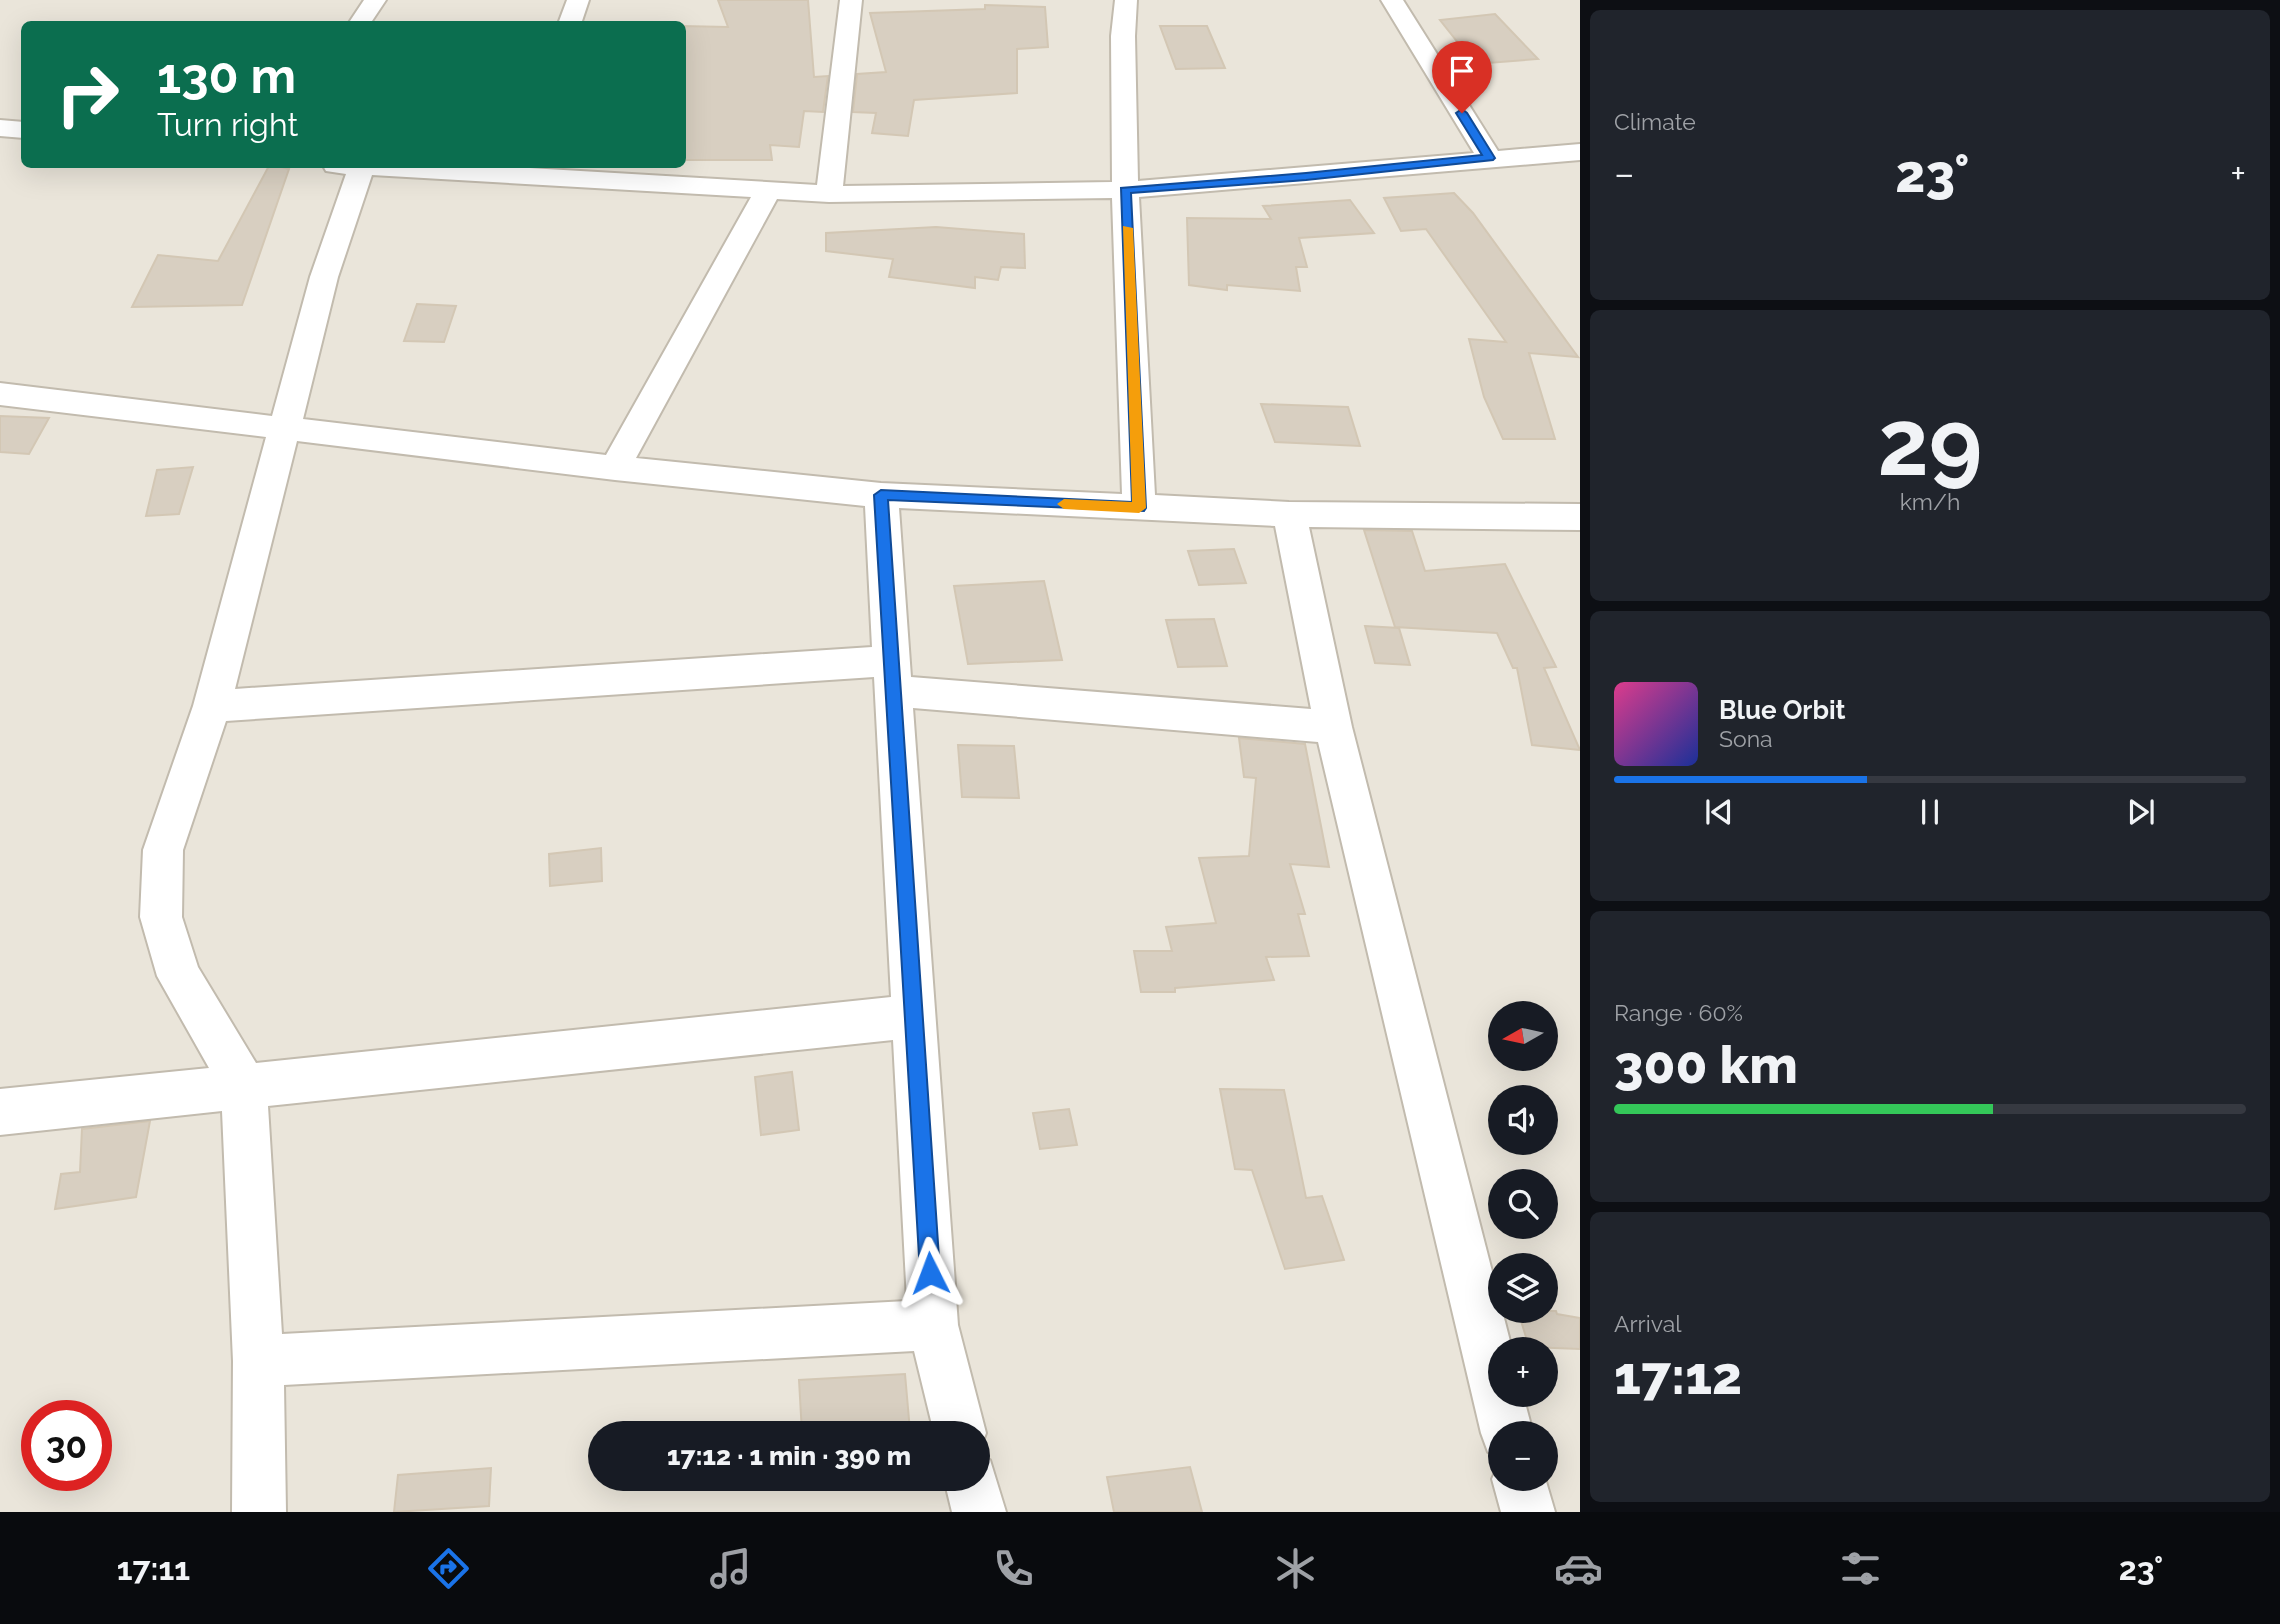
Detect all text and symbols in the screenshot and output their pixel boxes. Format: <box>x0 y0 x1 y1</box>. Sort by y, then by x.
pin <box>1432 41 1492 113</box>
text: 130 m <box>157 47 296 104</box>
icon: right <box>42 49 133 140</box>
icon: arrive <box>1443 52 1481 90</box>
text: Turn right <box>157 106 298 143</box>
text: Climate <box>1614 108 1696 135</box>
text: 23° <box>1895 143 1969 204</box>
text: − <box>1614 151 1634 196</box>
text: + <box>2230 151 2246 196</box>
text: 29 <box>1878 389 1982 496</box>
text: km/h <box>1900 488 1960 515</box>
text: Blue Orbit <box>1719 695 1846 725</box>
text: Sona <box>1719 725 1773 752</box>
icon: previous <box>1700 793 1738 831</box>
icon: pause <box>1911 793 1949 831</box>
icon: next <box>2122 793 2160 831</box>
text: Range · 60% <box>1614 999 1743 1026</box>
north arrow <box>1488 1001 1558 1071</box>
map controls <box>1488 1001 1558 1491</box>
text: 300 km <box>1614 1034 1798 1095</box>
button: sound <box>1488 1085 1558 1155</box>
button: search <box>1488 1169 1558 1239</box>
position arrow <box>893 1236 967 1310</box>
button: layers <box>1488 1253 1558 1323</box>
text: Arrival <box>1614 1310 1681 1337</box>
button: + <box>1488 1337 1558 1407</box>
text: 17:12 <box>1614 1345 1742 1406</box>
speed limit sign: 30 <box>21 1400 112 1491</box>
button: − <box>1488 1421 1558 1491</box>
text: 17:12 · 1 min · 390 m <box>667 1441 911 1471</box>
icon: directions <box>424 1544 473 1593</box>
icon: music <box>706 1544 755 1593</box>
icon: phone <box>989 1544 1038 1593</box>
icon: climate <box>1271 1544 1320 1593</box>
icon: car <box>1554 1544 1603 1593</box>
icon: filters <box>1836 1544 1885 1593</box>
text: 17:11 <box>117 1550 190 1587</box>
text: 23° <box>2119 1550 2163 1587</box>

